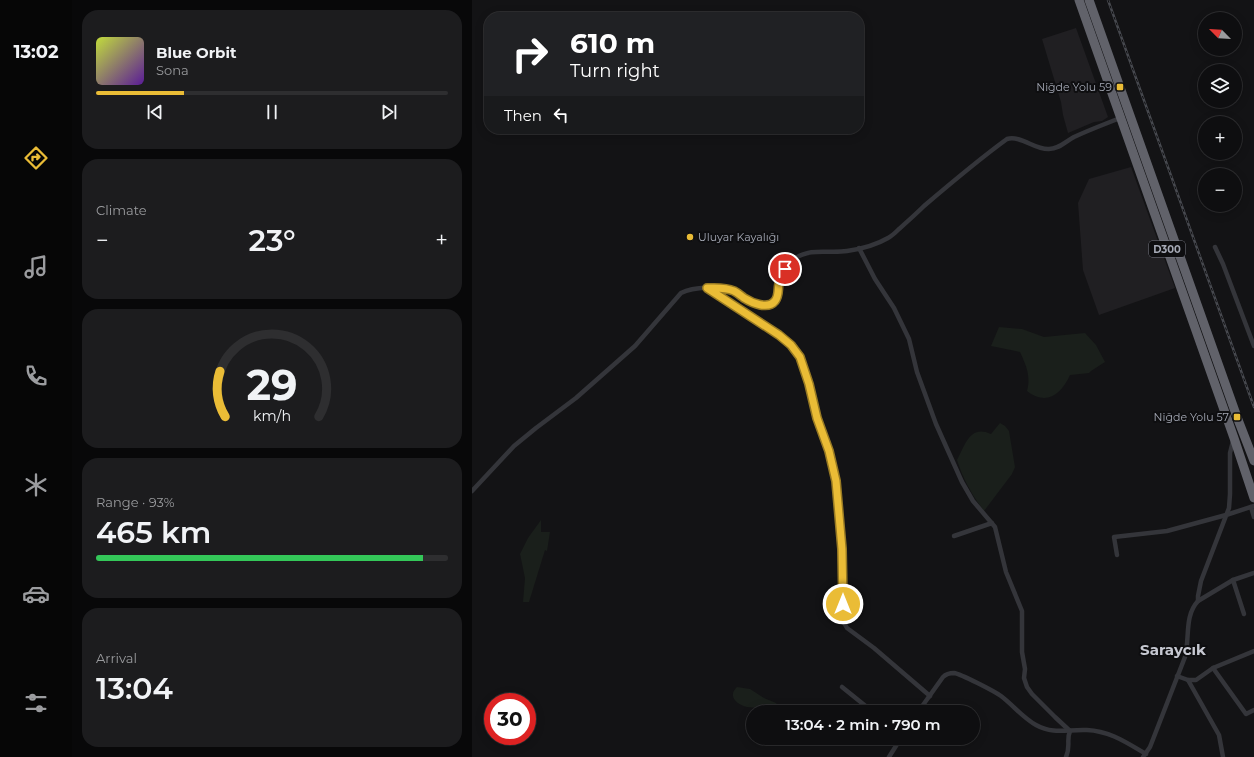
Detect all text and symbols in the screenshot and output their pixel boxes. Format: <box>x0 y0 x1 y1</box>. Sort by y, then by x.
north arrow <box>1198 12 1242 56</box>
map controls <box>1198 12 1242 212</box>
text: 610 m <box>570 26 655 60</box>
icon: right <box>504 28 556 80</box>
text: 13:02 <box>13 41 59 63</box>
text: Blue Orbit <box>156 43 236 62</box>
text: Turn right <box>570 60 660 82</box>
text: Sona <box>156 62 189 78</box>
button: layers <box>1198 64 1242 108</box>
place label: Niğde Yolu 59 <box>1036 80 1112 94</box>
marker: Niğde Yolu 59 <box>1115 82 1125 92</box>
icon: previous <box>144 101 166 123</box>
icon: pause <box>261 101 283 123</box>
icon: next <box>378 101 400 123</box>
icon: left <box>550 104 572 126</box>
text: Then <box>504 106 542 125</box>
button: + <box>1198 116 1242 160</box>
icon: directions <box>22 144 50 172</box>
button: − <box>1198 168 1242 212</box>
text: Climate <box>96 202 147 218</box>
text: 23° <box>248 222 296 259</box>
text: − <box>96 227 109 254</box>
text: + <box>435 227 448 254</box>
place label: Uluyar Kayalığı <box>698 230 779 244</box>
marker: Uluyar Kayalığı <box>685 232 695 242</box>
road number: D300 <box>1149 241 1185 257</box>
pin <box>768 252 802 286</box>
icon: music <box>22 253 50 281</box>
icon: arrive <box>774 258 796 280</box>
text: 29 <box>246 359 298 409</box>
icon: phone <box>22 362 50 390</box>
text: km/h <box>253 406 291 424</box>
place label: Niğde Yolu 57 <box>1154 410 1229 424</box>
marker: Niğde Yolu 57 <box>1232 412 1242 422</box>
icon: climate <box>22 471 50 499</box>
text: Range · 93% <box>96 494 174 510</box>
text: 465 km <box>96 514 211 551</box>
icon: car <box>22 580 50 608</box>
position arrow <box>822 583 864 625</box>
district label: Saraycık <box>1140 640 1206 659</box>
text: Arrival <box>96 650 137 666</box>
text: 13:04 <box>96 670 173 707</box>
icon: filters <box>22 689 50 717</box>
speed limit sign: 30 <box>484 693 536 745</box>
text: 13:04 · 2 min · 790 m <box>785 715 941 734</box>

